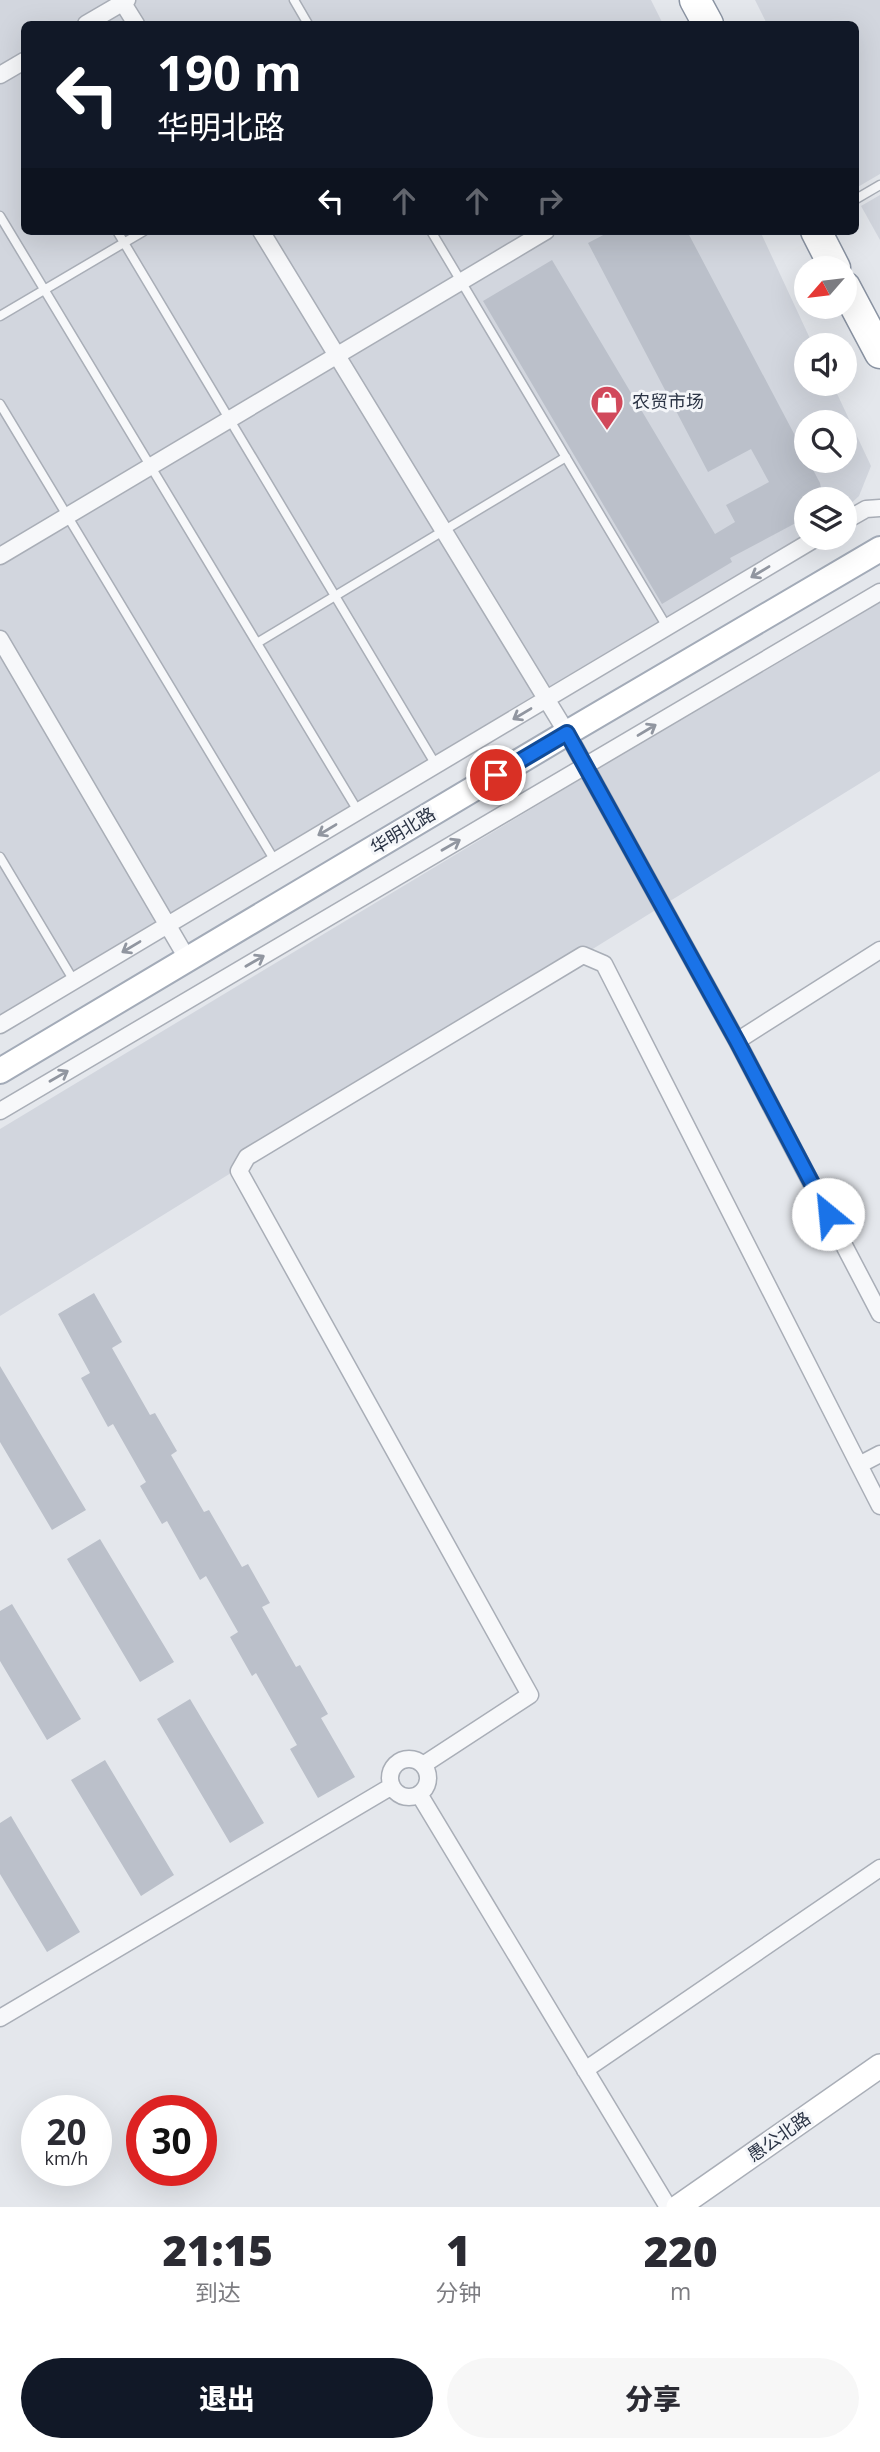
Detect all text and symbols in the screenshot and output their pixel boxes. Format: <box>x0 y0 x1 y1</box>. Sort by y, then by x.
text: 190 m <box>157 39 302 105</box>
icon: left <box>42 49 133 140</box>
text: 华明北路 <box>157 105 285 148</box>
icon: left <box>312 182 350 220</box>
icon: ahead <box>385 182 423 220</box>
icon: ahead <box>458 182 496 220</box>
icon: right <box>531 182 569 220</box>
north arrow <box>794 256 858 318</box>
map controls <box>794 256 857 550</box>
button: sound <box>794 333 857 396</box>
shop icon: 农贸市场 <box>588 383 626 432</box>
place label: 农贸市场 <box>632 389 704 413</box>
button: search <box>794 410 857 473</box>
button: layers <box>794 487 857 550</box>
one-way arrow <box>750 565 770 579</box>
one-way arrow <box>513 707 533 721</box>
one-way arrow <box>636 722 656 736</box>
pin <box>466 745 526 805</box>
icon: arrive <box>477 756 515 794</box>
street label: 华明北路 <box>365 801 440 859</box>
one-way arrow <box>317 823 337 837</box>
one-way arrow <box>440 838 460 852</box>
one-way arrow <box>122 940 142 954</box>
one-way arrow <box>244 953 264 967</box>
one-way arrow <box>48 1069 68 1083</box>
position arrow <box>791 1177 865 1251</box>
speed limit sign: 30 <box>126 2095 217 2186</box>
street label: 愚公北路 <box>742 2106 815 2167</box>
text: 20 <box>46 2108 87 2155</box>
text: km/h <box>45 2146 88 2170</box>
text: 21:15 <box>162 2221 273 2278</box>
text: 1 <box>446 2221 471 2278</box>
text: 220 <box>644 2222 718 2279</box>
text: m <box>670 2275 691 2307</box>
text: 到达 <box>195 2276 241 2308</box>
text: 分钟 <box>435 2276 481 2308</box>
button: 退出 <box>21 2358 433 2438</box>
button: 分享 <box>447 2358 859 2438</box>

